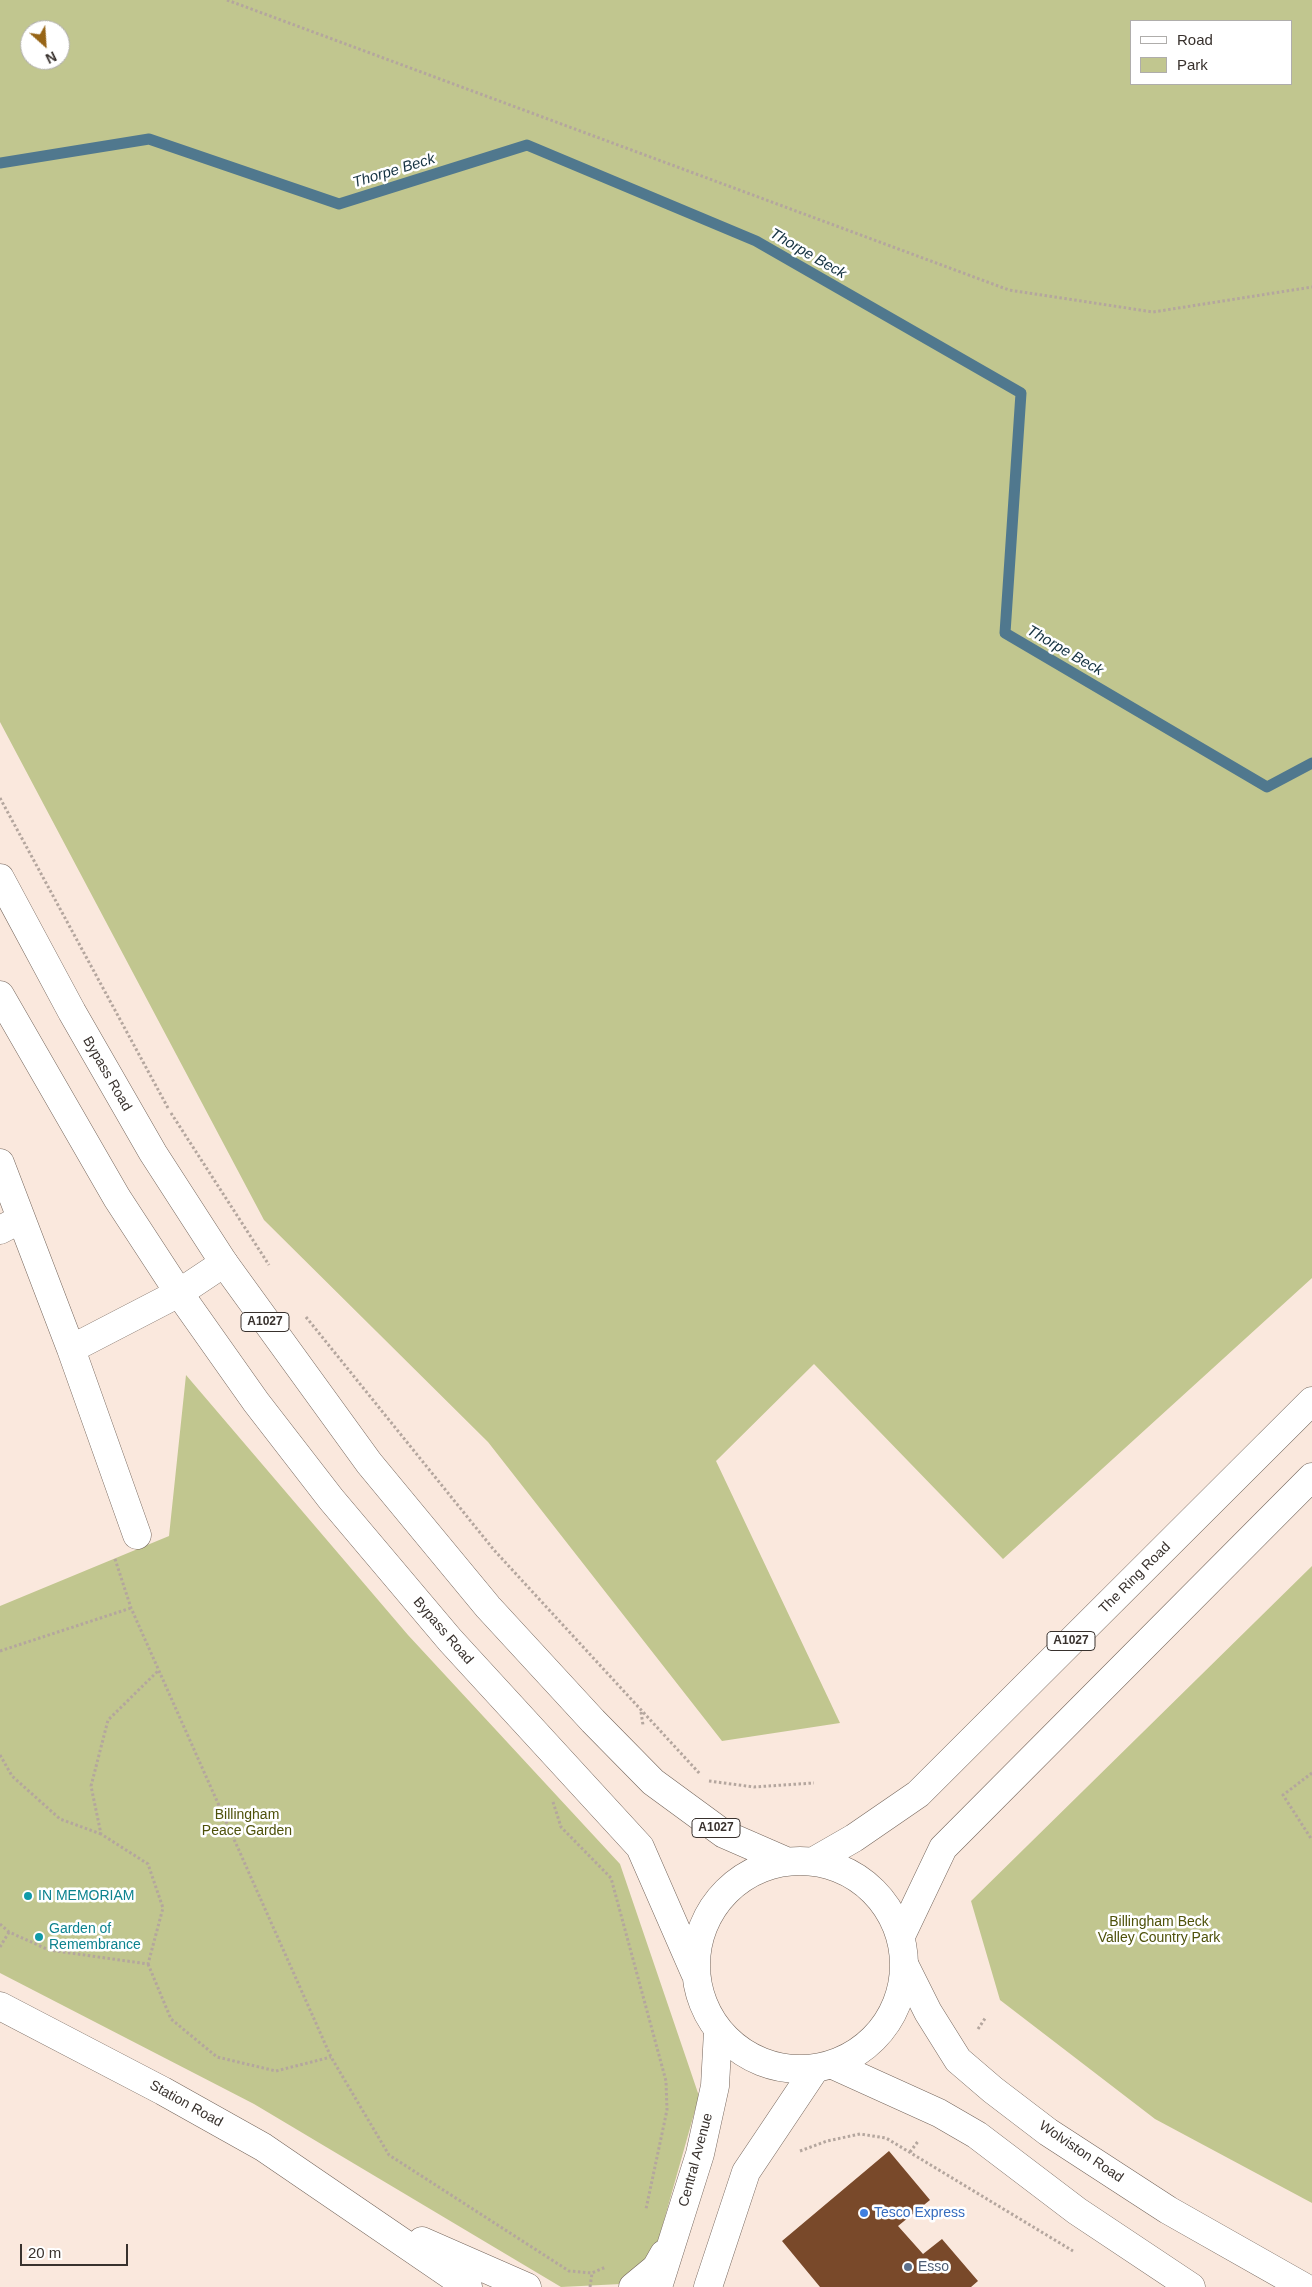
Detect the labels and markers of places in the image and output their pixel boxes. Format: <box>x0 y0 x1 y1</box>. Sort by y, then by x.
place label: IN MEMORIAM <box>38 1888 134 1904</box>
marker: IN MEMORIAM <box>22 1890 34 1902</box>
place label: Garden of Remembrance <box>49 1921 141 1954</box>
marker: Garden of Remembrance <box>33 1931 45 1943</box>
place label: Tesco Express <box>874 2205 965 2221</box>
marker: Tesco Express <box>858 2207 870 2219</box>
place label: Esso <box>918 2259 949 2275</box>
marker: Esso <box>902 2261 914 2273</box>

